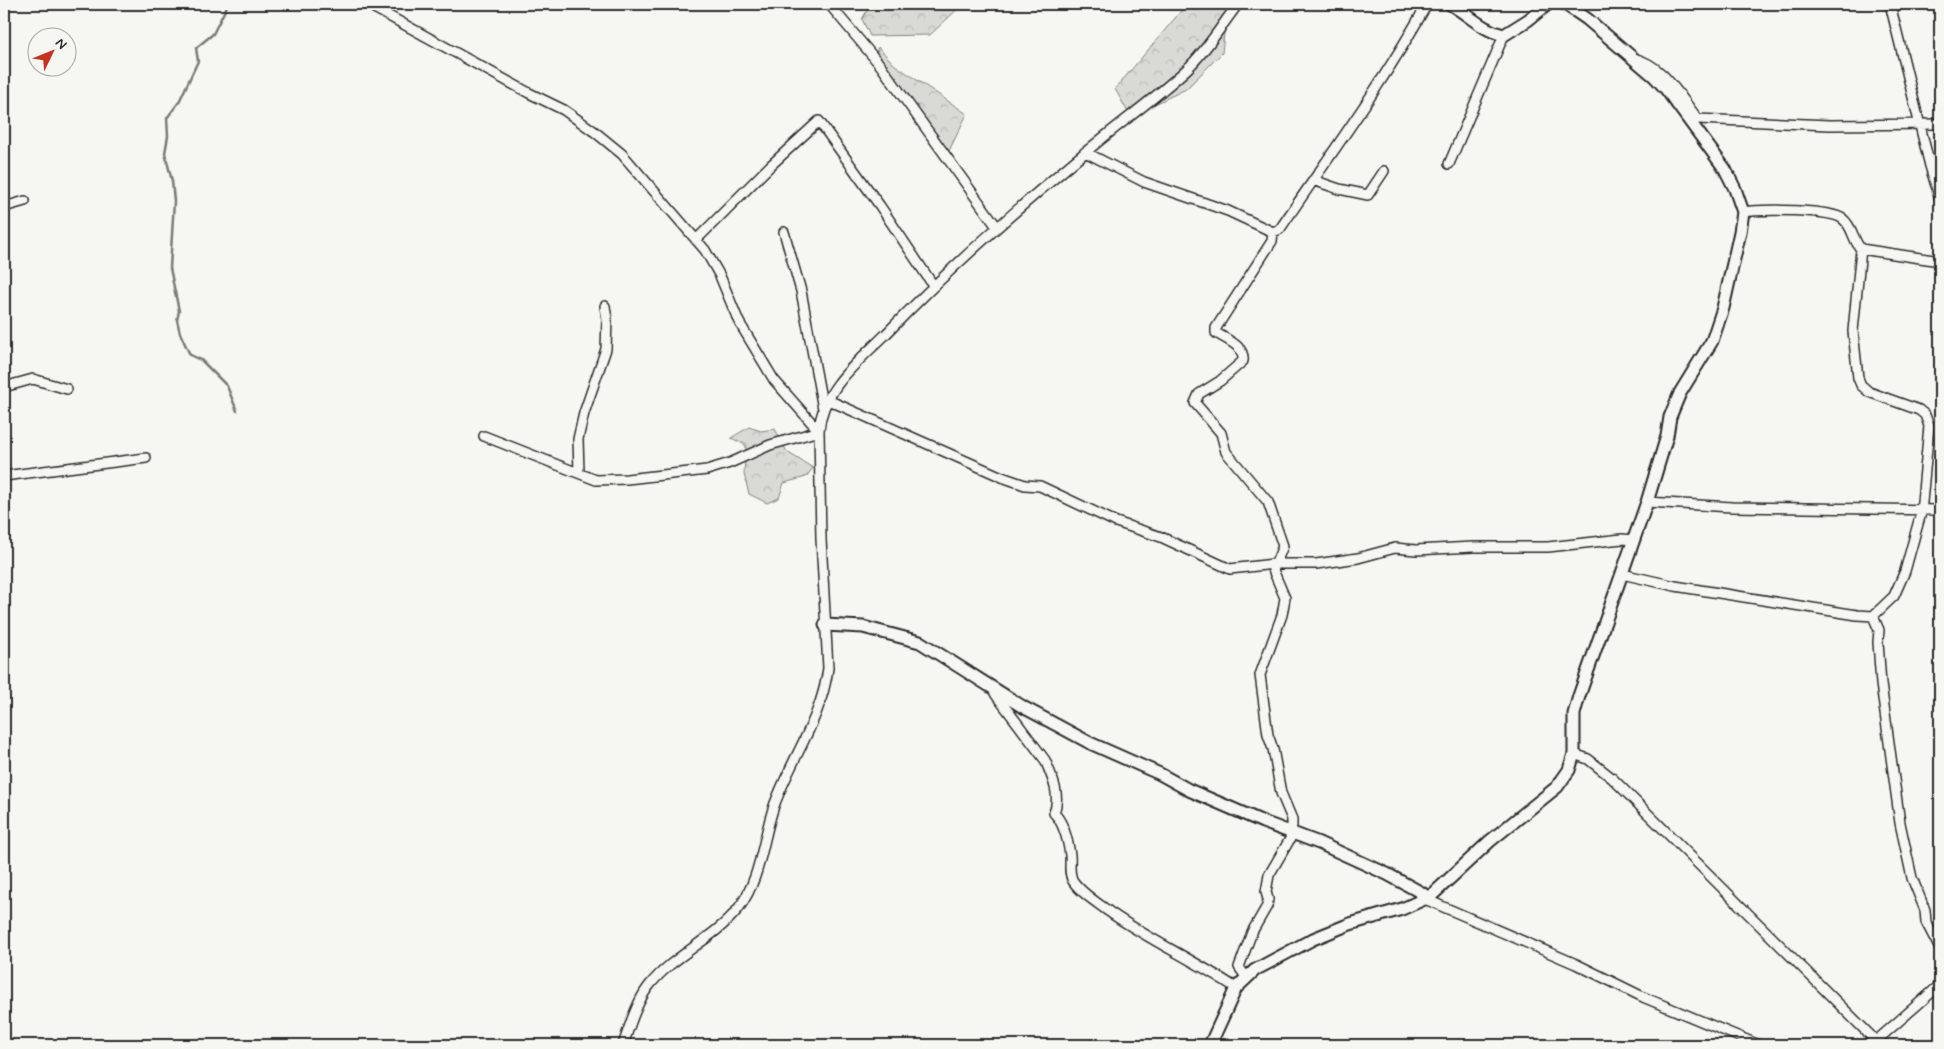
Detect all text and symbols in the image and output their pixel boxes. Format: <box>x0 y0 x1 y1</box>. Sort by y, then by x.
north arrow <box>28 28 78 78</box>
text: N <box>51 34 71 53</box>

